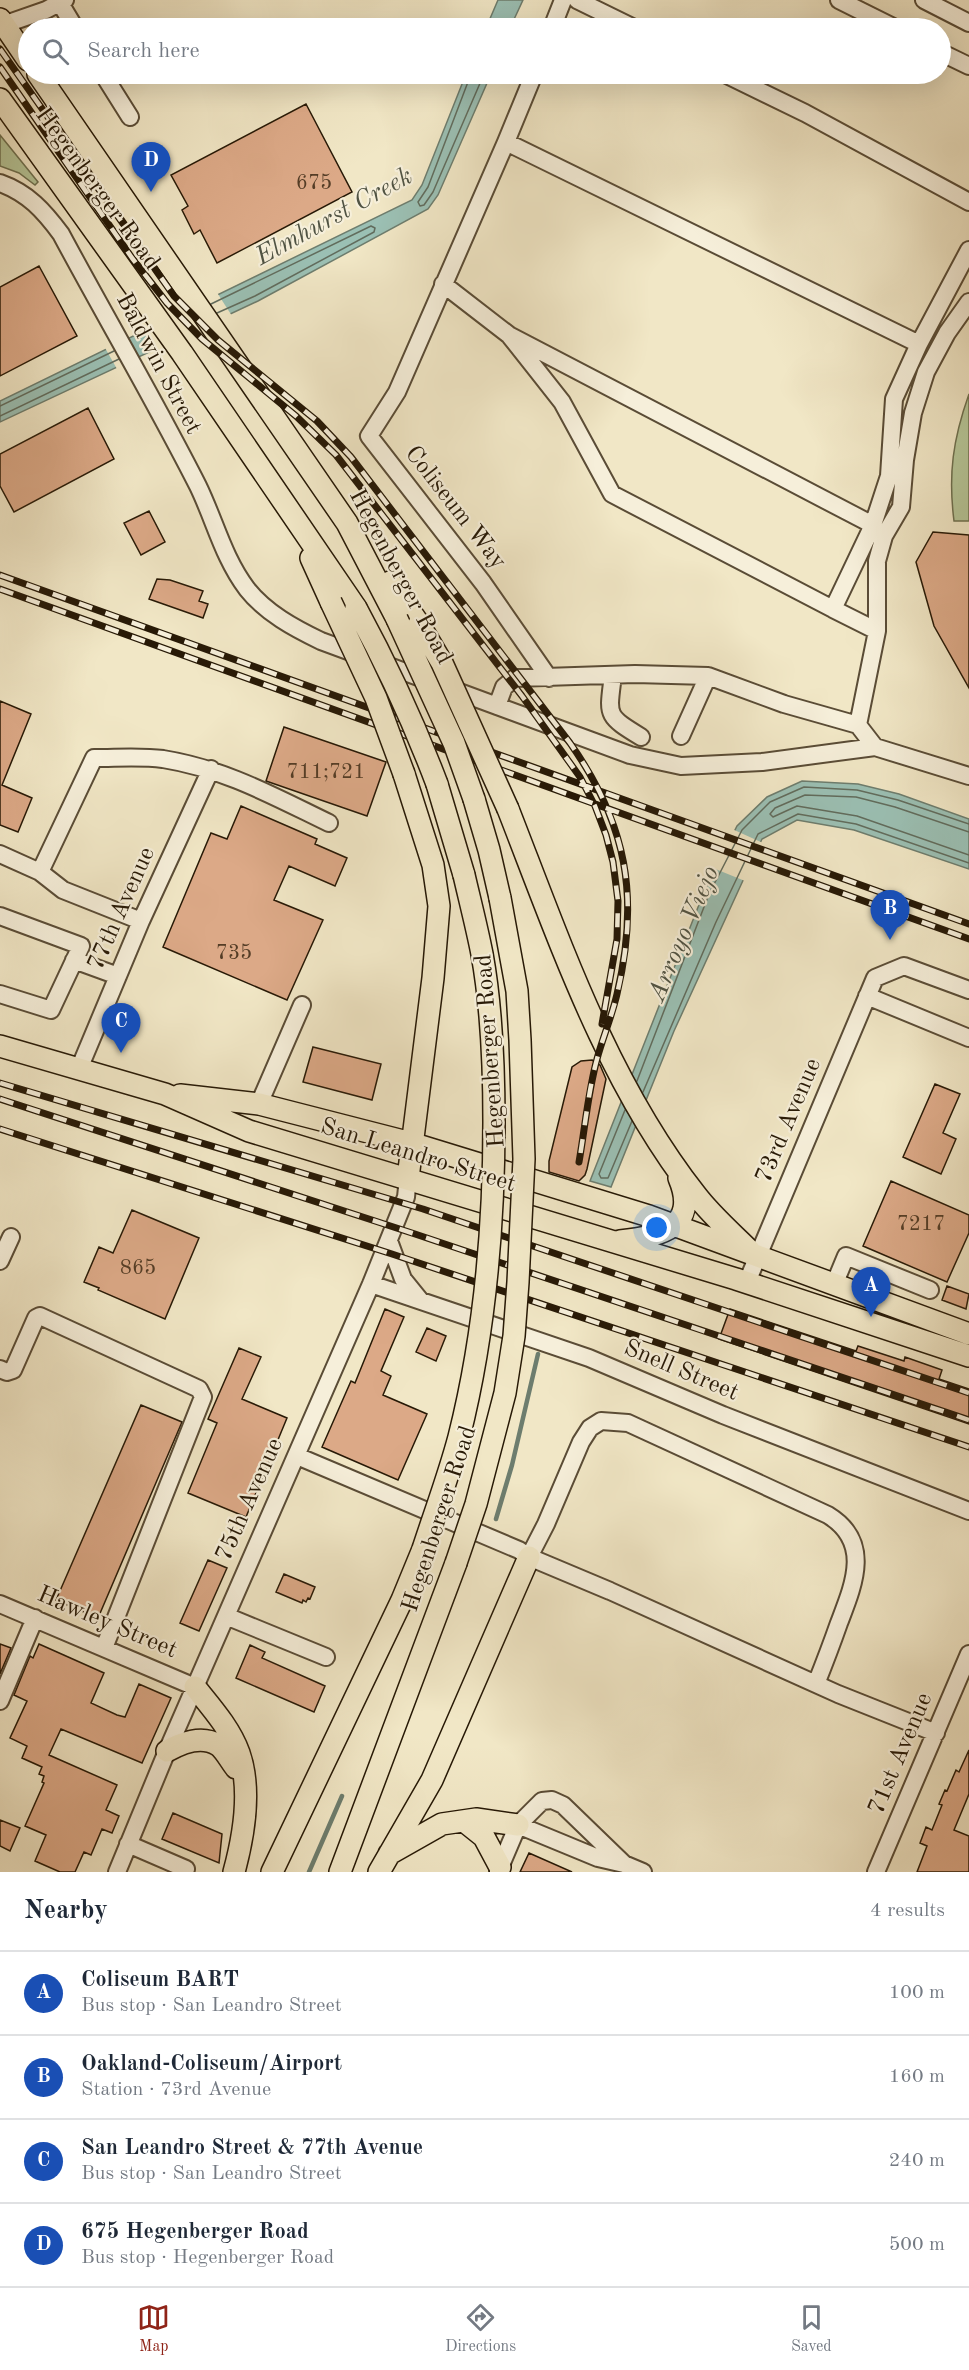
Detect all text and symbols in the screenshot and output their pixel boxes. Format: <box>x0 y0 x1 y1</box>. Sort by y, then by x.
search box <box>18 18 951 84</box>
icon: search <box>39 35 72 68</box>
text: Search here <box>87 40 200 62</box>
street label: Hegenberger Road <box>30 103 164 275</box>
pin: D <box>132 142 170 192</box>
water label: Elmhurst Creek <box>250 163 417 271</box>
house number: 675 <box>296 173 332 194</box>
street label: Baldwin Street <box>111 290 205 438</box>
street label: Coliseum Way <box>400 442 510 574</box>
street label: Hegenberger Road <box>344 486 456 668</box>
house number: 711;721 <box>287 762 365 783</box>
street label: 77th Avenue <box>84 844 160 974</box>
water label: Arroyo Viejo <box>643 862 724 1007</box>
pin: B <box>870 890 910 940</box>
house number: 735 <box>216 943 252 964</box>
street label: Hegenberger Road <box>472 953 510 1149</box>
pin: C <box>102 1004 140 1053</box>
street label: 73rd Avenue <box>752 1055 826 1187</box>
street label: San Leandro Street <box>317 1115 519 1197</box>
your location <box>642 1213 671 1242</box>
house number: 7217 <box>897 1214 945 1235</box>
house number: 865 <box>120 1258 156 1279</box>
pin: A <box>852 1268 890 1317</box>
street label: Snell Street <box>620 1336 742 1406</box>
street label: Hegenberger Road <box>399 1423 481 1615</box>
street label: 75th Avenue <box>212 1435 288 1565</box>
street label: Hawley Street <box>34 1583 180 1663</box>
street label: 71st Avenue <box>865 1690 937 1818</box>
text: Nearby <box>24 1898 108 1924</box>
text: 4 results <box>870 1901 945 1921</box>
text: Coliseum BART <box>81 1969 239 1991</box>
text: A <box>36 1983 51 2003</box>
text: 100 m <box>889 1983 945 2003</box>
text: Bus stop · San Leandro Street <box>81 1996 342 2016</box>
text: Oakland-Coliseum/Airport <box>81 2053 342 2075</box>
text: B <box>36 2067 51 2087</box>
text: 160 m <box>889 2067 945 2087</box>
text: Station · 73rd Avenue <box>81 2080 271 2100</box>
text: San Leandro Street & 77th Avenue <box>81 2137 423 2159</box>
text: C <box>37 2151 50 2171</box>
text: 240 m <box>889 2151 945 2171</box>
text: Bus stop · San Leandro Street <box>81 2164 342 2184</box>
text: 675 Hegenberger Road <box>81 2221 309 2243</box>
text: D <box>36 2235 51 2255</box>
text: 500 m <box>889 2235 945 2255</box>
text: Bus stop · Hegenberger Road <box>81 2248 334 2268</box>
tab: Map <box>137 2301 170 2357</box>
tab: Directions <box>445 2301 516 2357</box>
tab: Saved <box>791 2301 832 2357</box>

